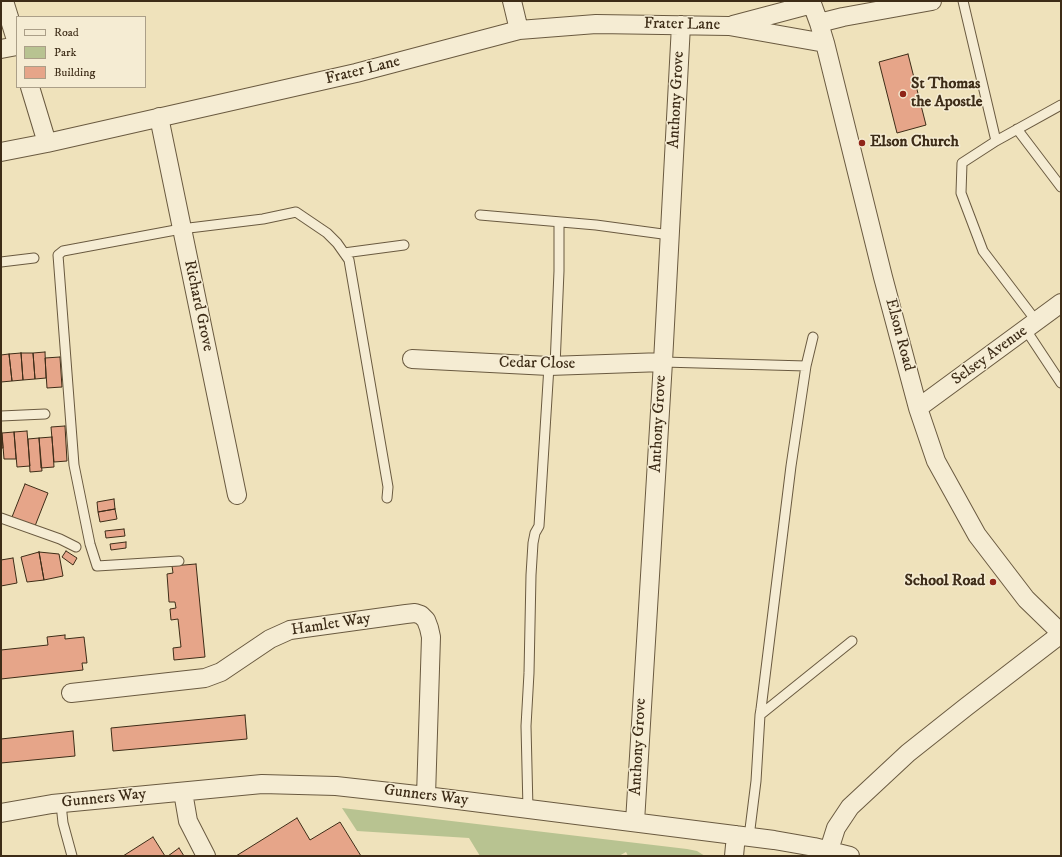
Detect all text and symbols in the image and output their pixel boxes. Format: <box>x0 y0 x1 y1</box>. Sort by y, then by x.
street label: Frater Lane <box>644 15 720 35</box>
legend <box>16 16 146 88</box>
text: Road <box>54 25 79 40</box>
text: Park <box>54 45 76 60</box>
street label: Anthony Grove <box>665 51 689 149</box>
street label: Frater Lane <box>324 52 402 90</box>
text: Building <box>54 65 95 80</box>
place label: St Thomas the Apostle <box>911 75 982 113</box>
marker: St Thomas the Apostle <box>898 89 908 99</box>
place label: Elson Church <box>870 133 959 153</box>
marker: Elson Church <box>857 138 867 148</box>
street label: Richard Grove <box>179 259 217 353</box>
street label: Elson Road <box>880 297 918 373</box>
street label: Selsey Avenue <box>948 322 1032 390</box>
street label: Cedar Close <box>499 354 575 374</box>
street label: Anthony Grove <box>647 375 671 473</box>
place label: School Road <box>905 572 985 592</box>
marker: School Road <box>988 577 998 587</box>
street label: Hamlet Way <box>290 609 372 641</box>
street label: Anthony Grove <box>627 698 651 796</box>
street label: Gunners Way <box>383 781 469 811</box>
street label: Gunners Way <box>61 785 147 813</box>

